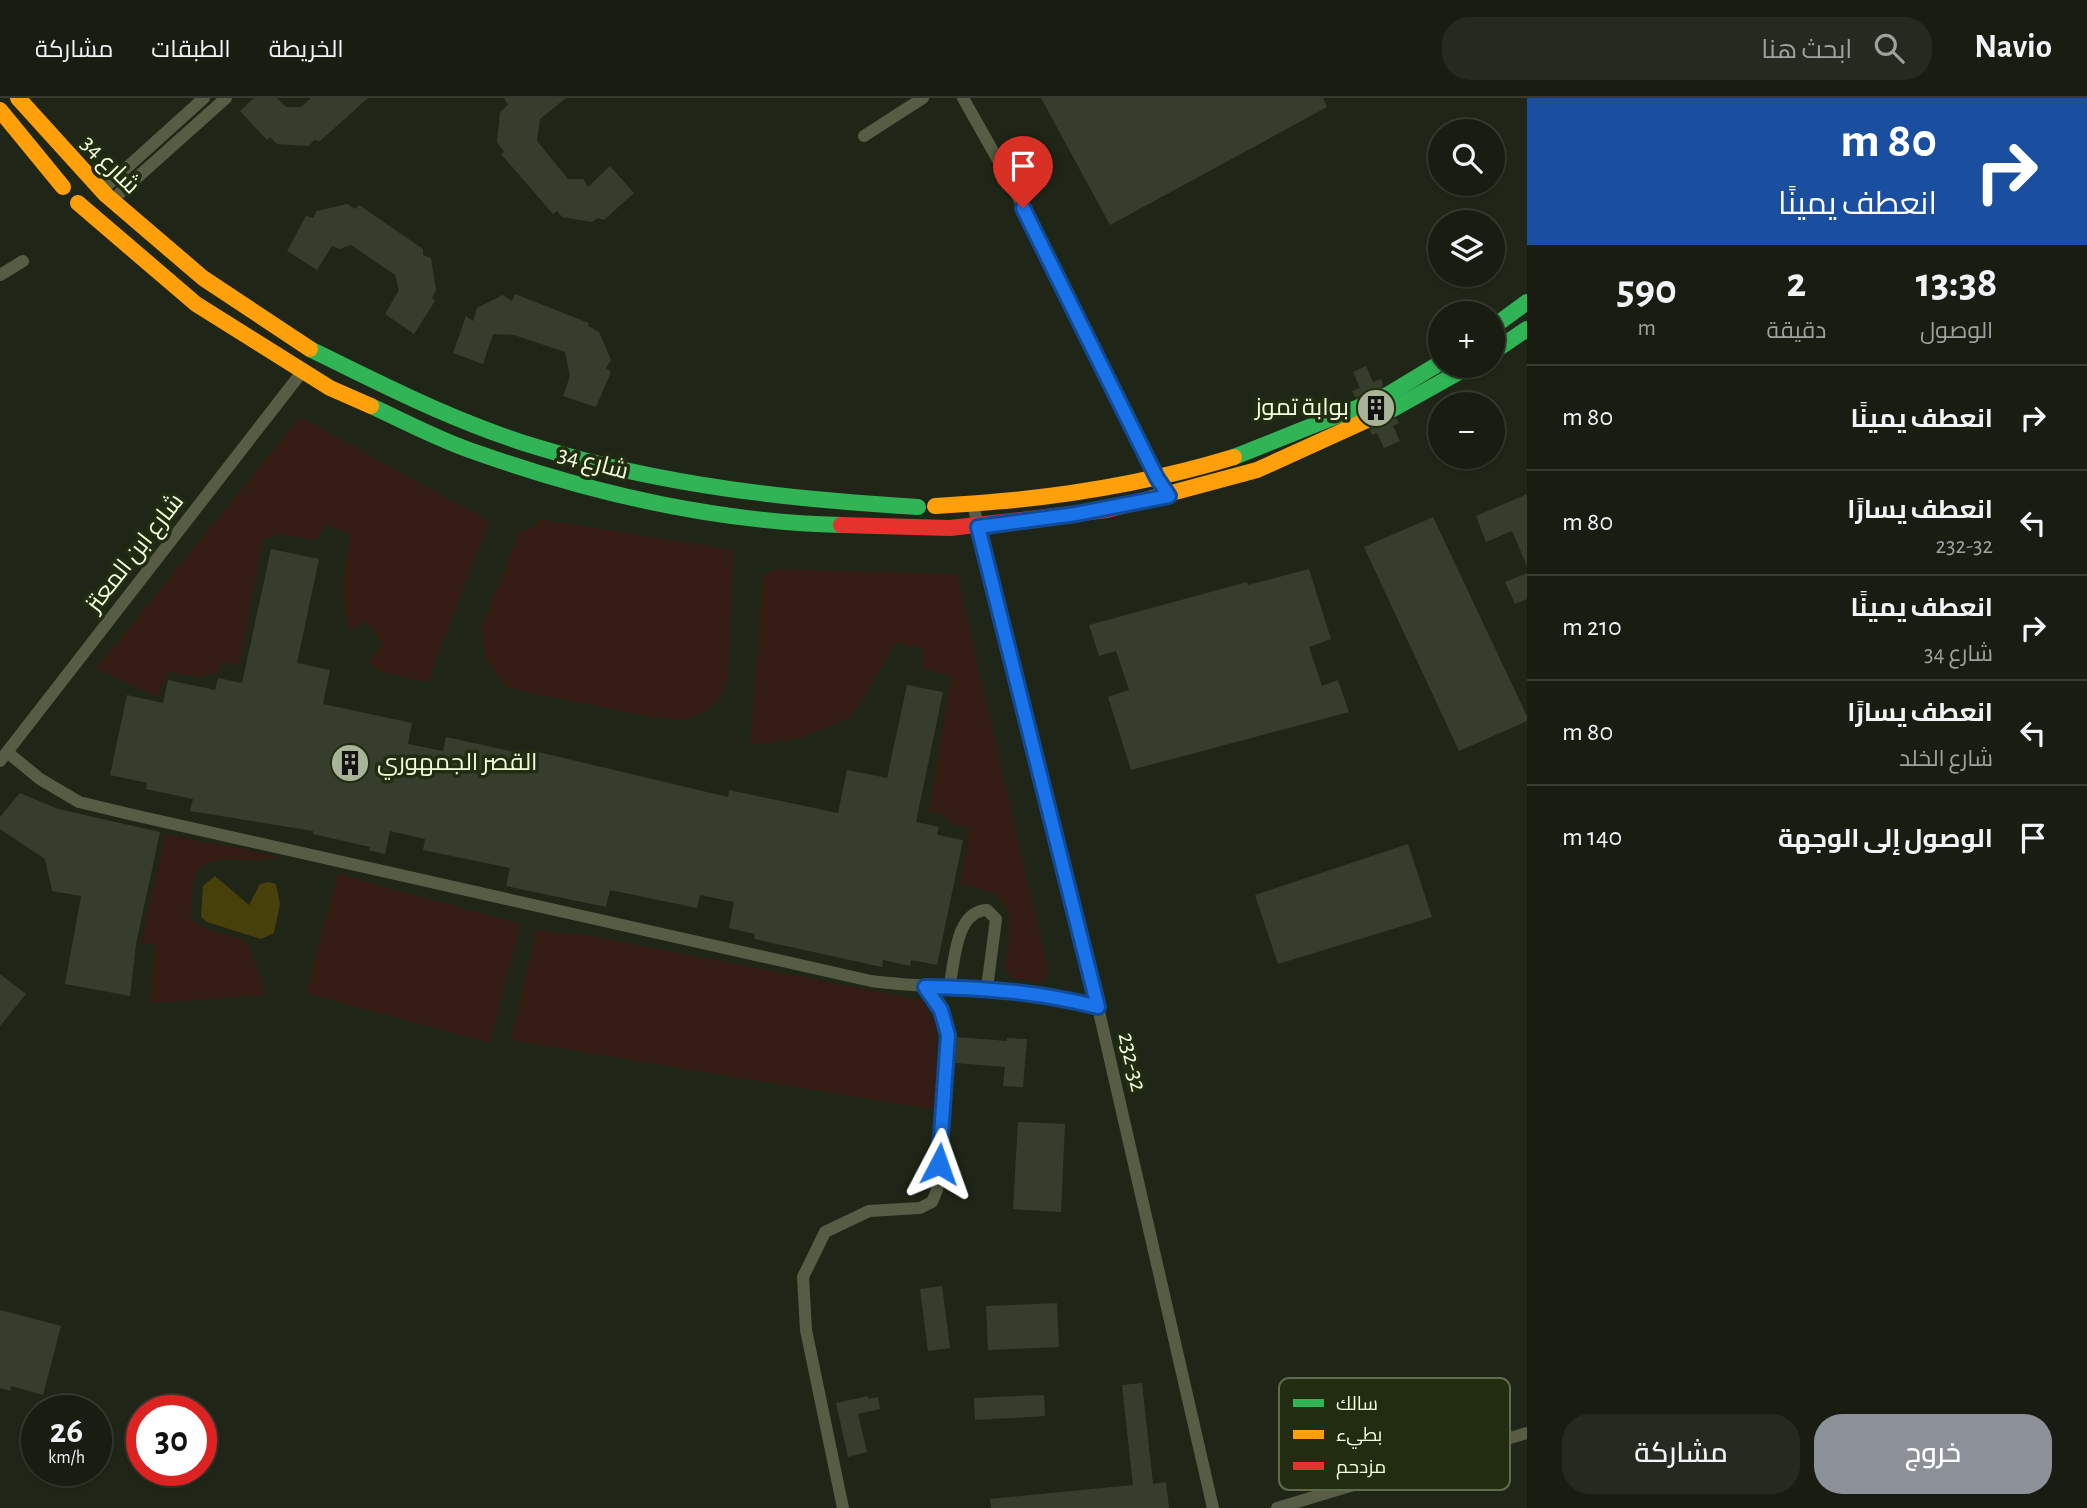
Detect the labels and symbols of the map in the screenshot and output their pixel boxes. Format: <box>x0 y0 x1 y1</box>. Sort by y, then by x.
street label: شارع 34 <box>74 130 145 201</box>
pin <box>993 136 1053 208</box>
building icon: بوابة تموز <box>1355 387 1397 429</box>
place label: بوابة تموز <box>1253 396 1349 420</box>
street label: شارع 34 <box>554 441 631 487</box>
street label: شارع ابن المعتز <box>80 489 191 620</box>
building icon: القصر الجمهوري <box>329 742 371 784</box>
place label: القصر الجمهوري <box>377 751 537 780</box>
street label: 232-32 <box>1114 1030 1150 1094</box>
position arrow <box>902 1127 976 1201</box>
legend <box>1279 1378 1510 1490</box>
speed limit sign: 30 <box>126 1395 217 1486</box>
text: سالك <box>1336 1395 1378 1414</box>
text: بطيء <box>1336 1426 1382 1449</box>
text: مزدحم <box>1336 1458 1386 1480</box>

